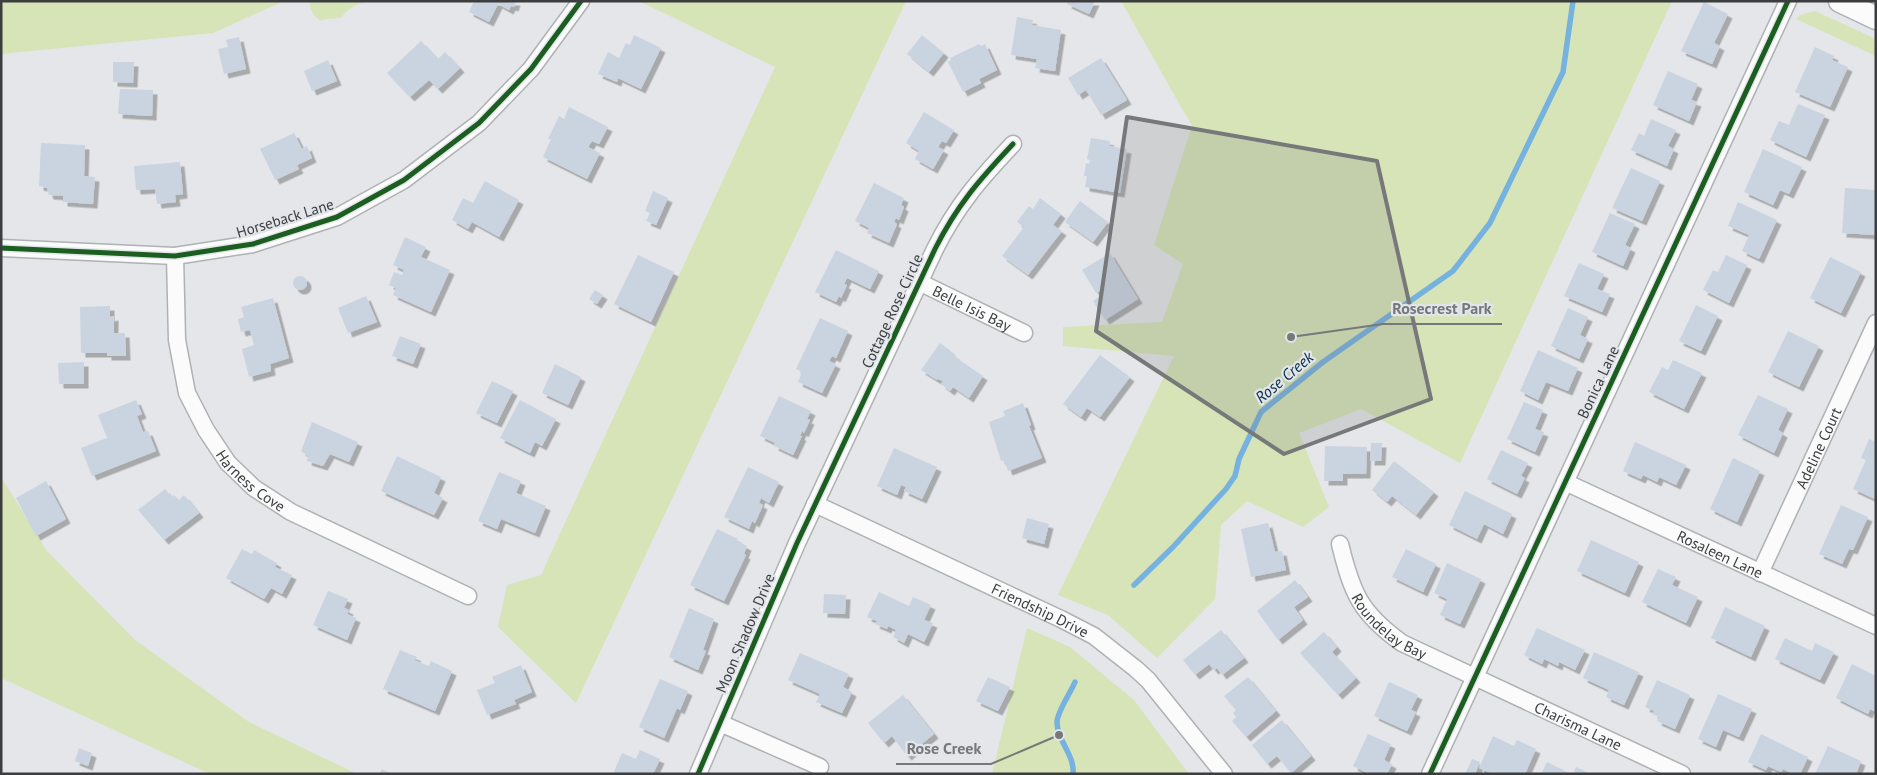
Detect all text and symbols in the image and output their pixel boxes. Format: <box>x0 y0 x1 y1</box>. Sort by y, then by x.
street label: Horseback Lane <box>234 194 336 242</box>
street label: Cottage Rose Circle <box>857 251 927 371</box>
street label: Belle Isis Bay <box>930 281 1014 335</box>
callout: Rosecrest Park <box>1383 293 1502 324</box>
text: Rosecrest Park <box>1392 298 1492 318</box>
street label: Bonica Lane <box>1573 343 1623 421</box>
water label: Rose Creek <box>1251 346 1318 407</box>
street label: Adeline Court <box>1791 404 1845 492</box>
street label: Harness Cove <box>212 446 289 515</box>
street label: Rosaleen Lane <box>1674 526 1766 582</box>
street label: Moon Shadow Drive <box>711 570 779 696</box>
street label: Friendship Drive <box>989 579 1092 641</box>
street label: Roundelay Bay <box>1348 590 1430 663</box>
street label: Charisma Lane <box>1532 697 1625 754</box>
callout: Rose Creek <box>896 733 991 764</box>
text: Rose Creek <box>907 738 981 758</box>

